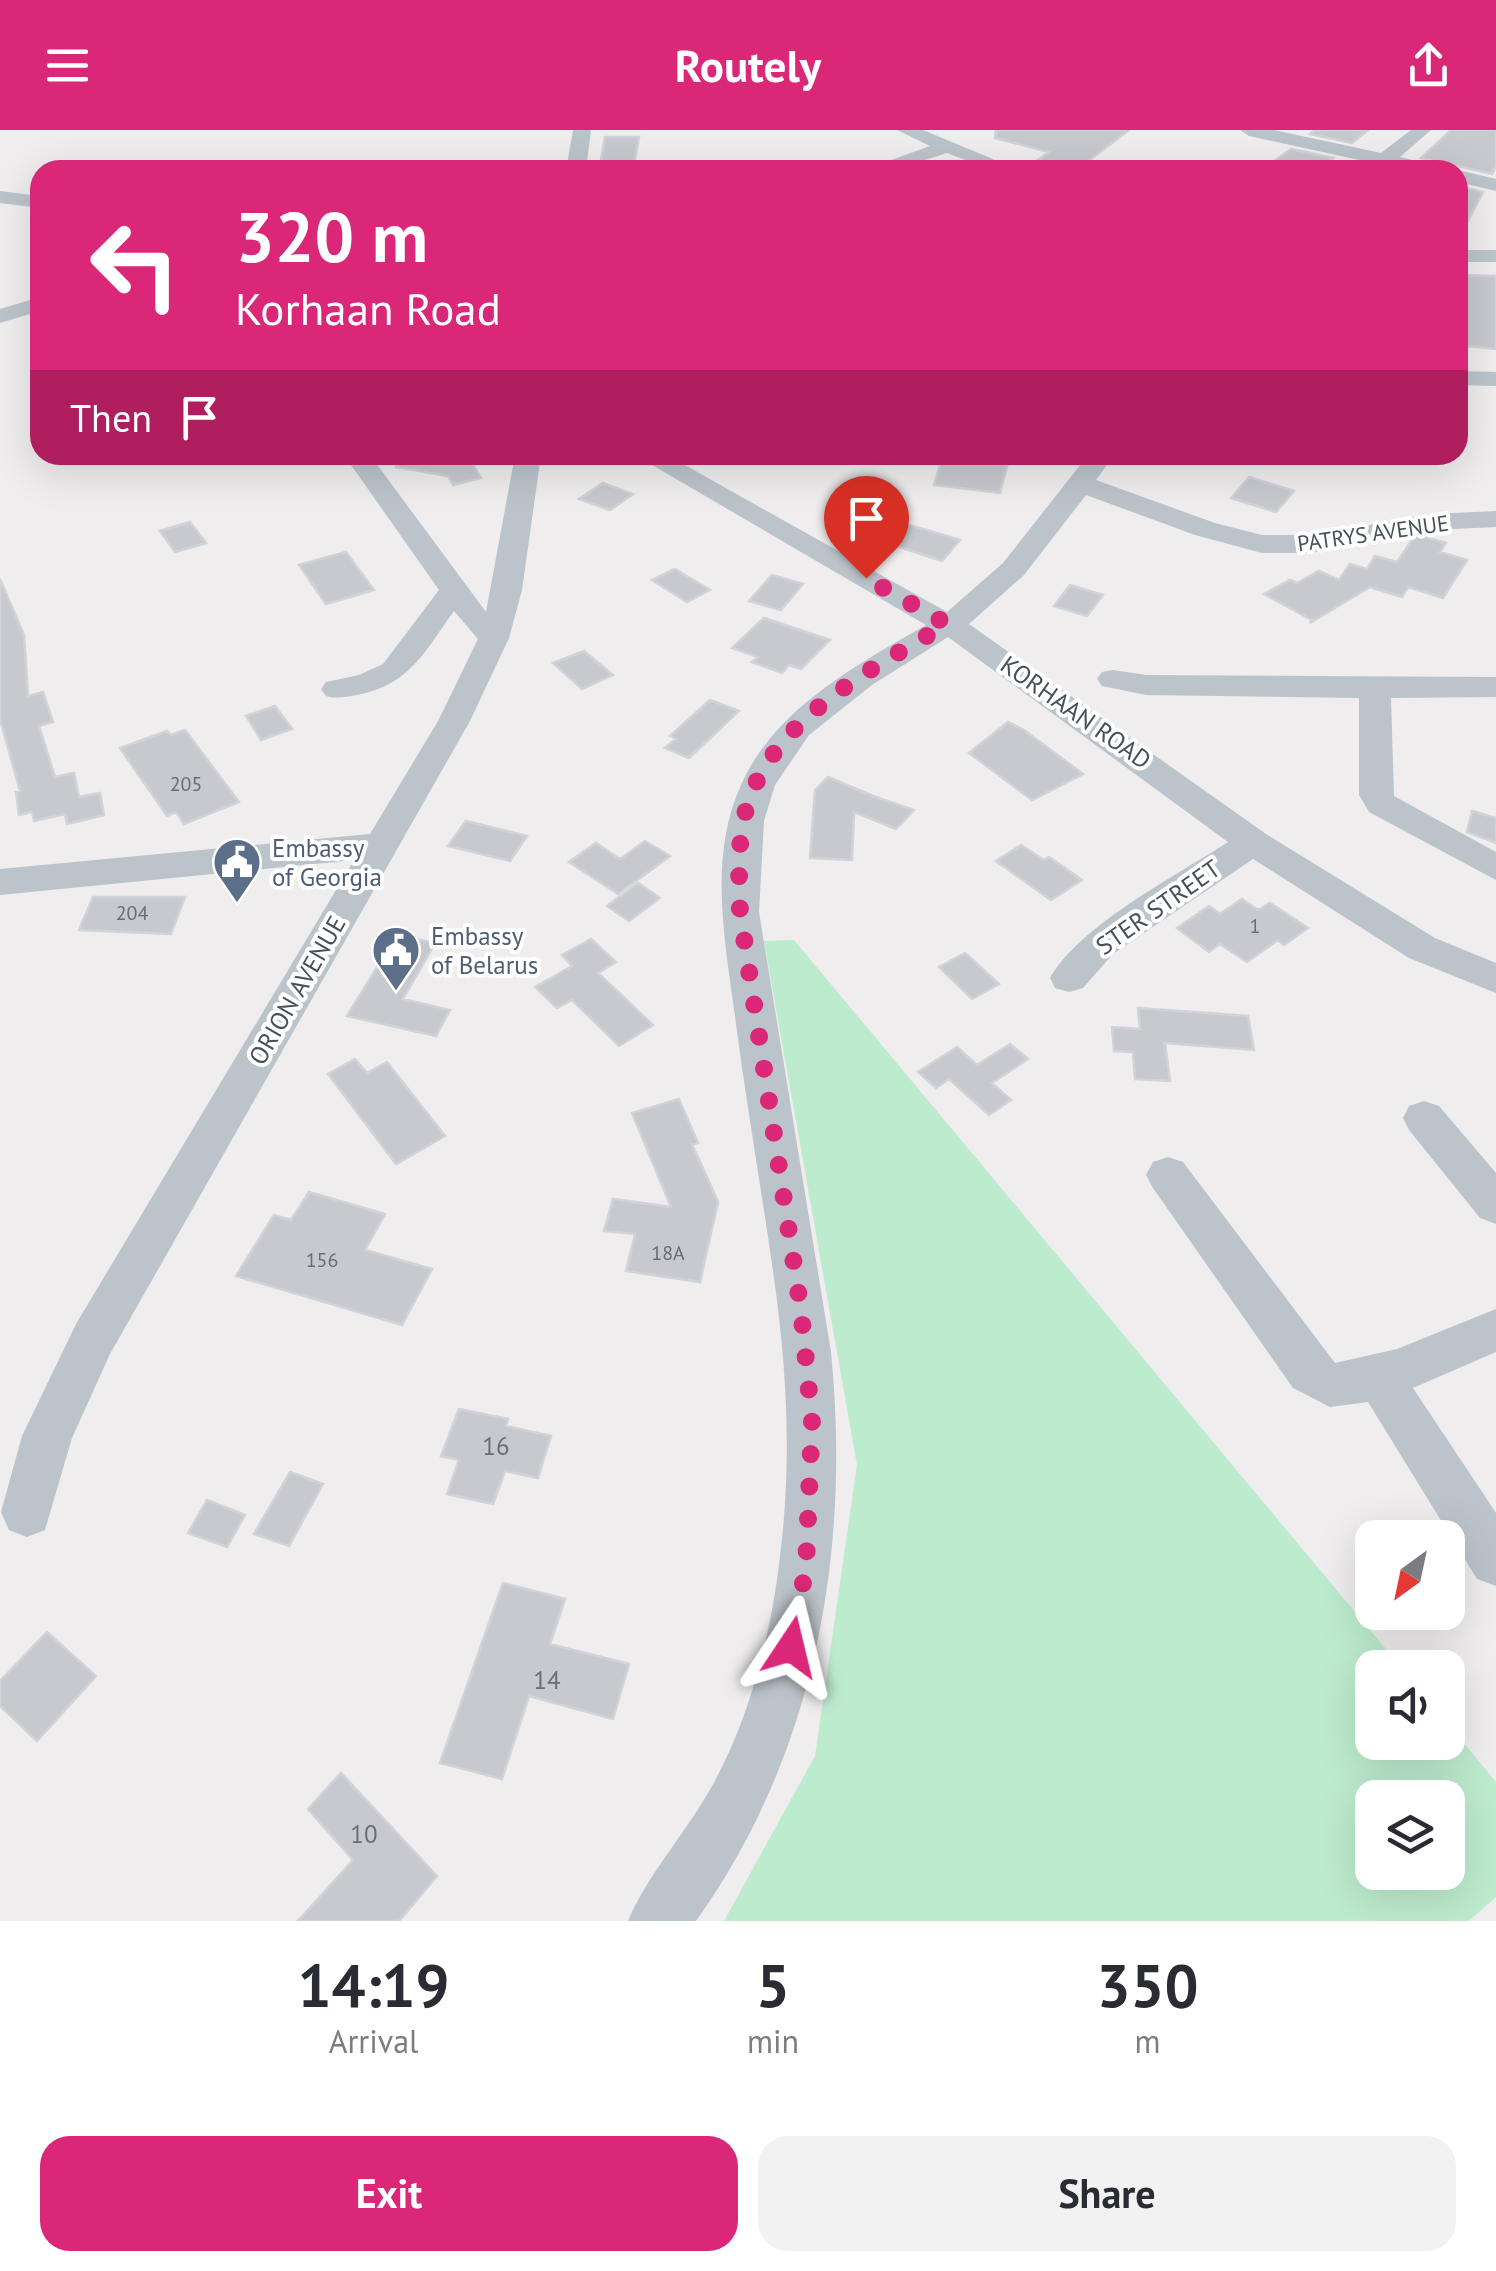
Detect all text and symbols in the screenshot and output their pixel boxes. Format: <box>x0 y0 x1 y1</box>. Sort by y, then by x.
text: Routely <box>675 36 821 94</box>
icon: menu <box>40 38 95 93</box>
icon: share <box>1401 38 1456 93</box>
text: 320 m <box>235 191 428 281</box>
icon: left <box>70 200 200 330</box>
text: Korhaan Road <box>235 279 501 337</box>
icon: arrive <box>172 390 227 445</box>
text: Then <box>70 393 152 442</box>
pin <box>824 476 909 579</box>
icon: arrive <box>839 491 894 546</box>
street label: PATRYS AVENUE <box>1296 509 1450 557</box>
street label: KORHAAN ROAD <box>994 648 1158 776</box>
house number: 205 <box>170 771 202 797</box>
place label: Embassy of Georgia <box>272 832 382 893</box>
public building icon: Embassy of Georgia <box>211 836 263 904</box>
street label: STER STREET <box>1090 852 1227 962</box>
house number: 204 <box>116 900 148 926</box>
street label: ORION AVENUE <box>241 910 353 1070</box>
house number: 1 <box>1250 913 1260 939</box>
place label: Embassy of Belarus <box>431 920 538 981</box>
public building icon: Embassy of Belarus <box>370 924 422 992</box>
house number: 18A <box>651 1240 685 1266</box>
house number: 156 <box>306 1247 338 1273</box>
house number: 16 <box>482 1430 510 1462</box>
north arrow <box>1355 1520 1465 1630</box>
map controls <box>1355 1520 1465 1890</box>
position arrow <box>739 1595 843 1699</box>
button: sound <box>1355 1650 1465 1760</box>
house number: 14 <box>533 1664 561 1696</box>
button: layers <box>1355 1780 1465 1890</box>
house number: 10 <box>350 1818 378 1850</box>
text: 14:19 <box>297 1946 450 2024</box>
text: 5 <box>756 1946 790 2024</box>
text: 350 <box>1097 1946 1199 2024</box>
text: Arrival <box>329 2020 418 2062</box>
text: min <box>747 2020 799 2062</box>
text: m <box>1135 2020 1161 2062</box>
button: Exit <box>40 2136 738 2251</box>
button: Share <box>758 2136 1456 2251</box>

